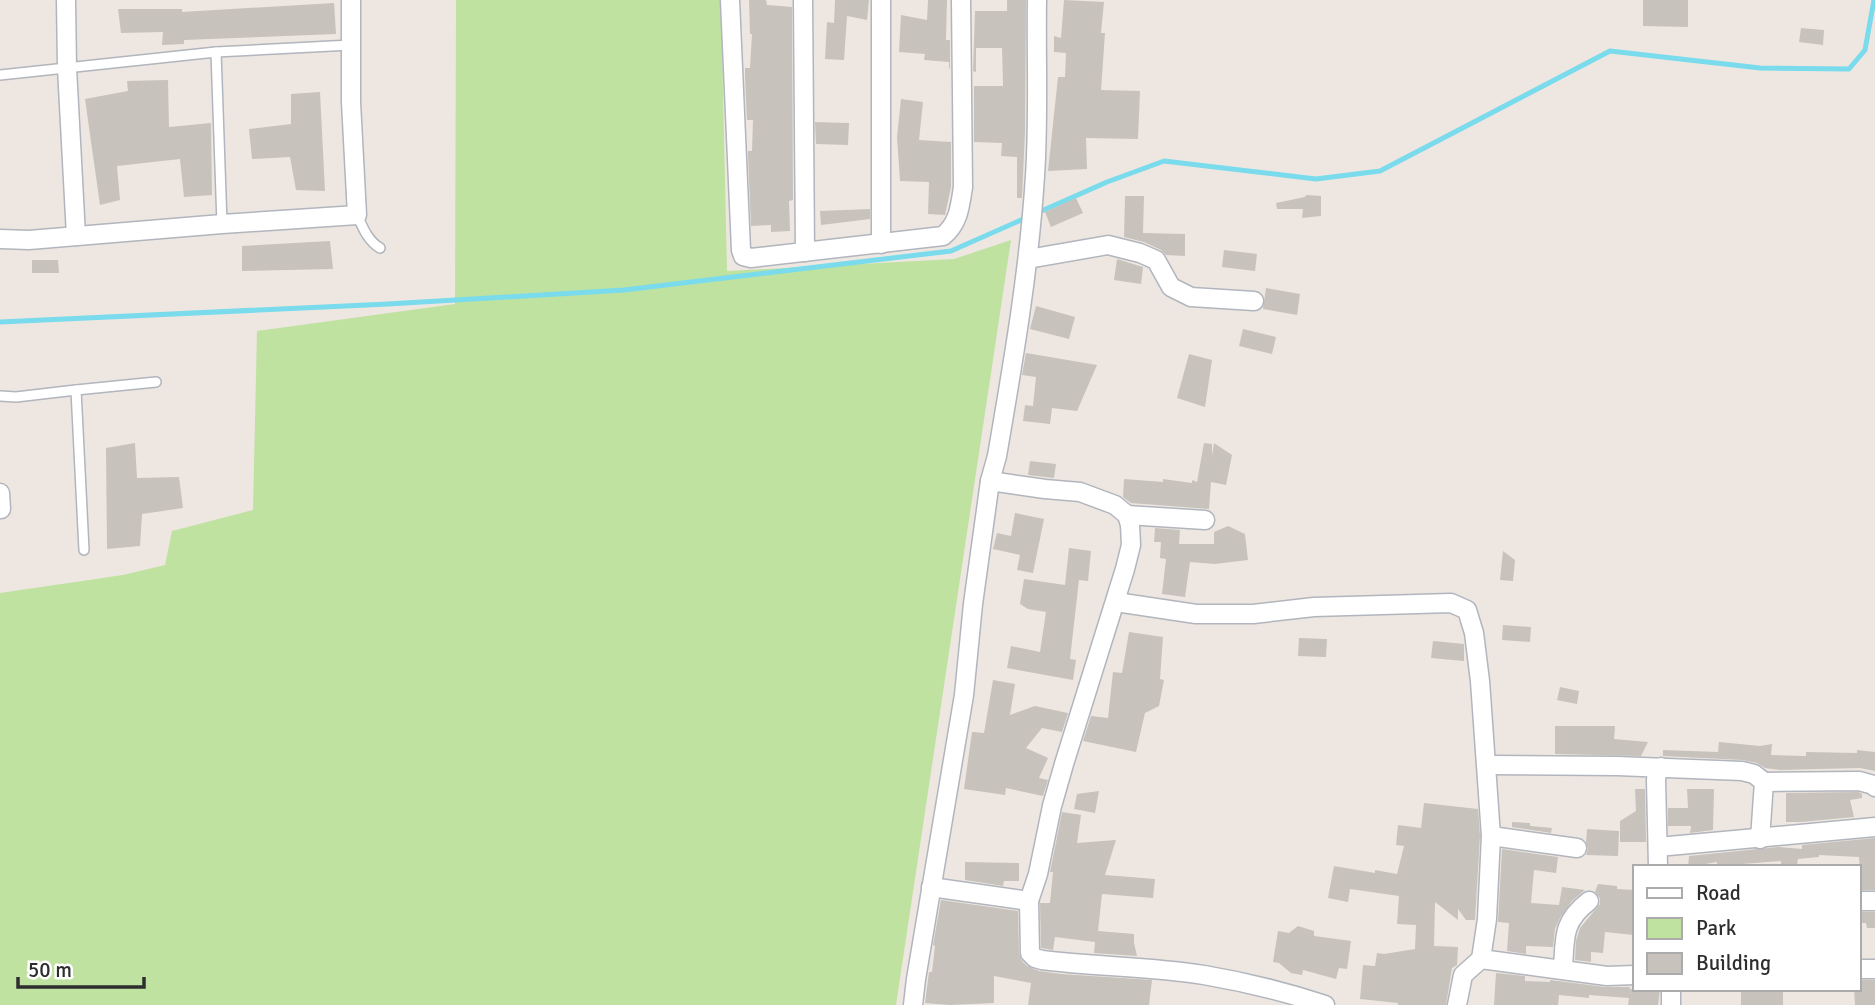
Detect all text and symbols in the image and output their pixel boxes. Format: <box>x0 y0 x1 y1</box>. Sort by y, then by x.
legend <box>1633 865 1861 991</box>
text: Road <box>1696 880 1741 906</box>
text: Park <box>1696 915 1737 941</box>
scale bar <box>18 946 144 990</box>
text: Building <box>1696 950 1771 976</box>
text: 50 m <box>28 957 72 983</box>

